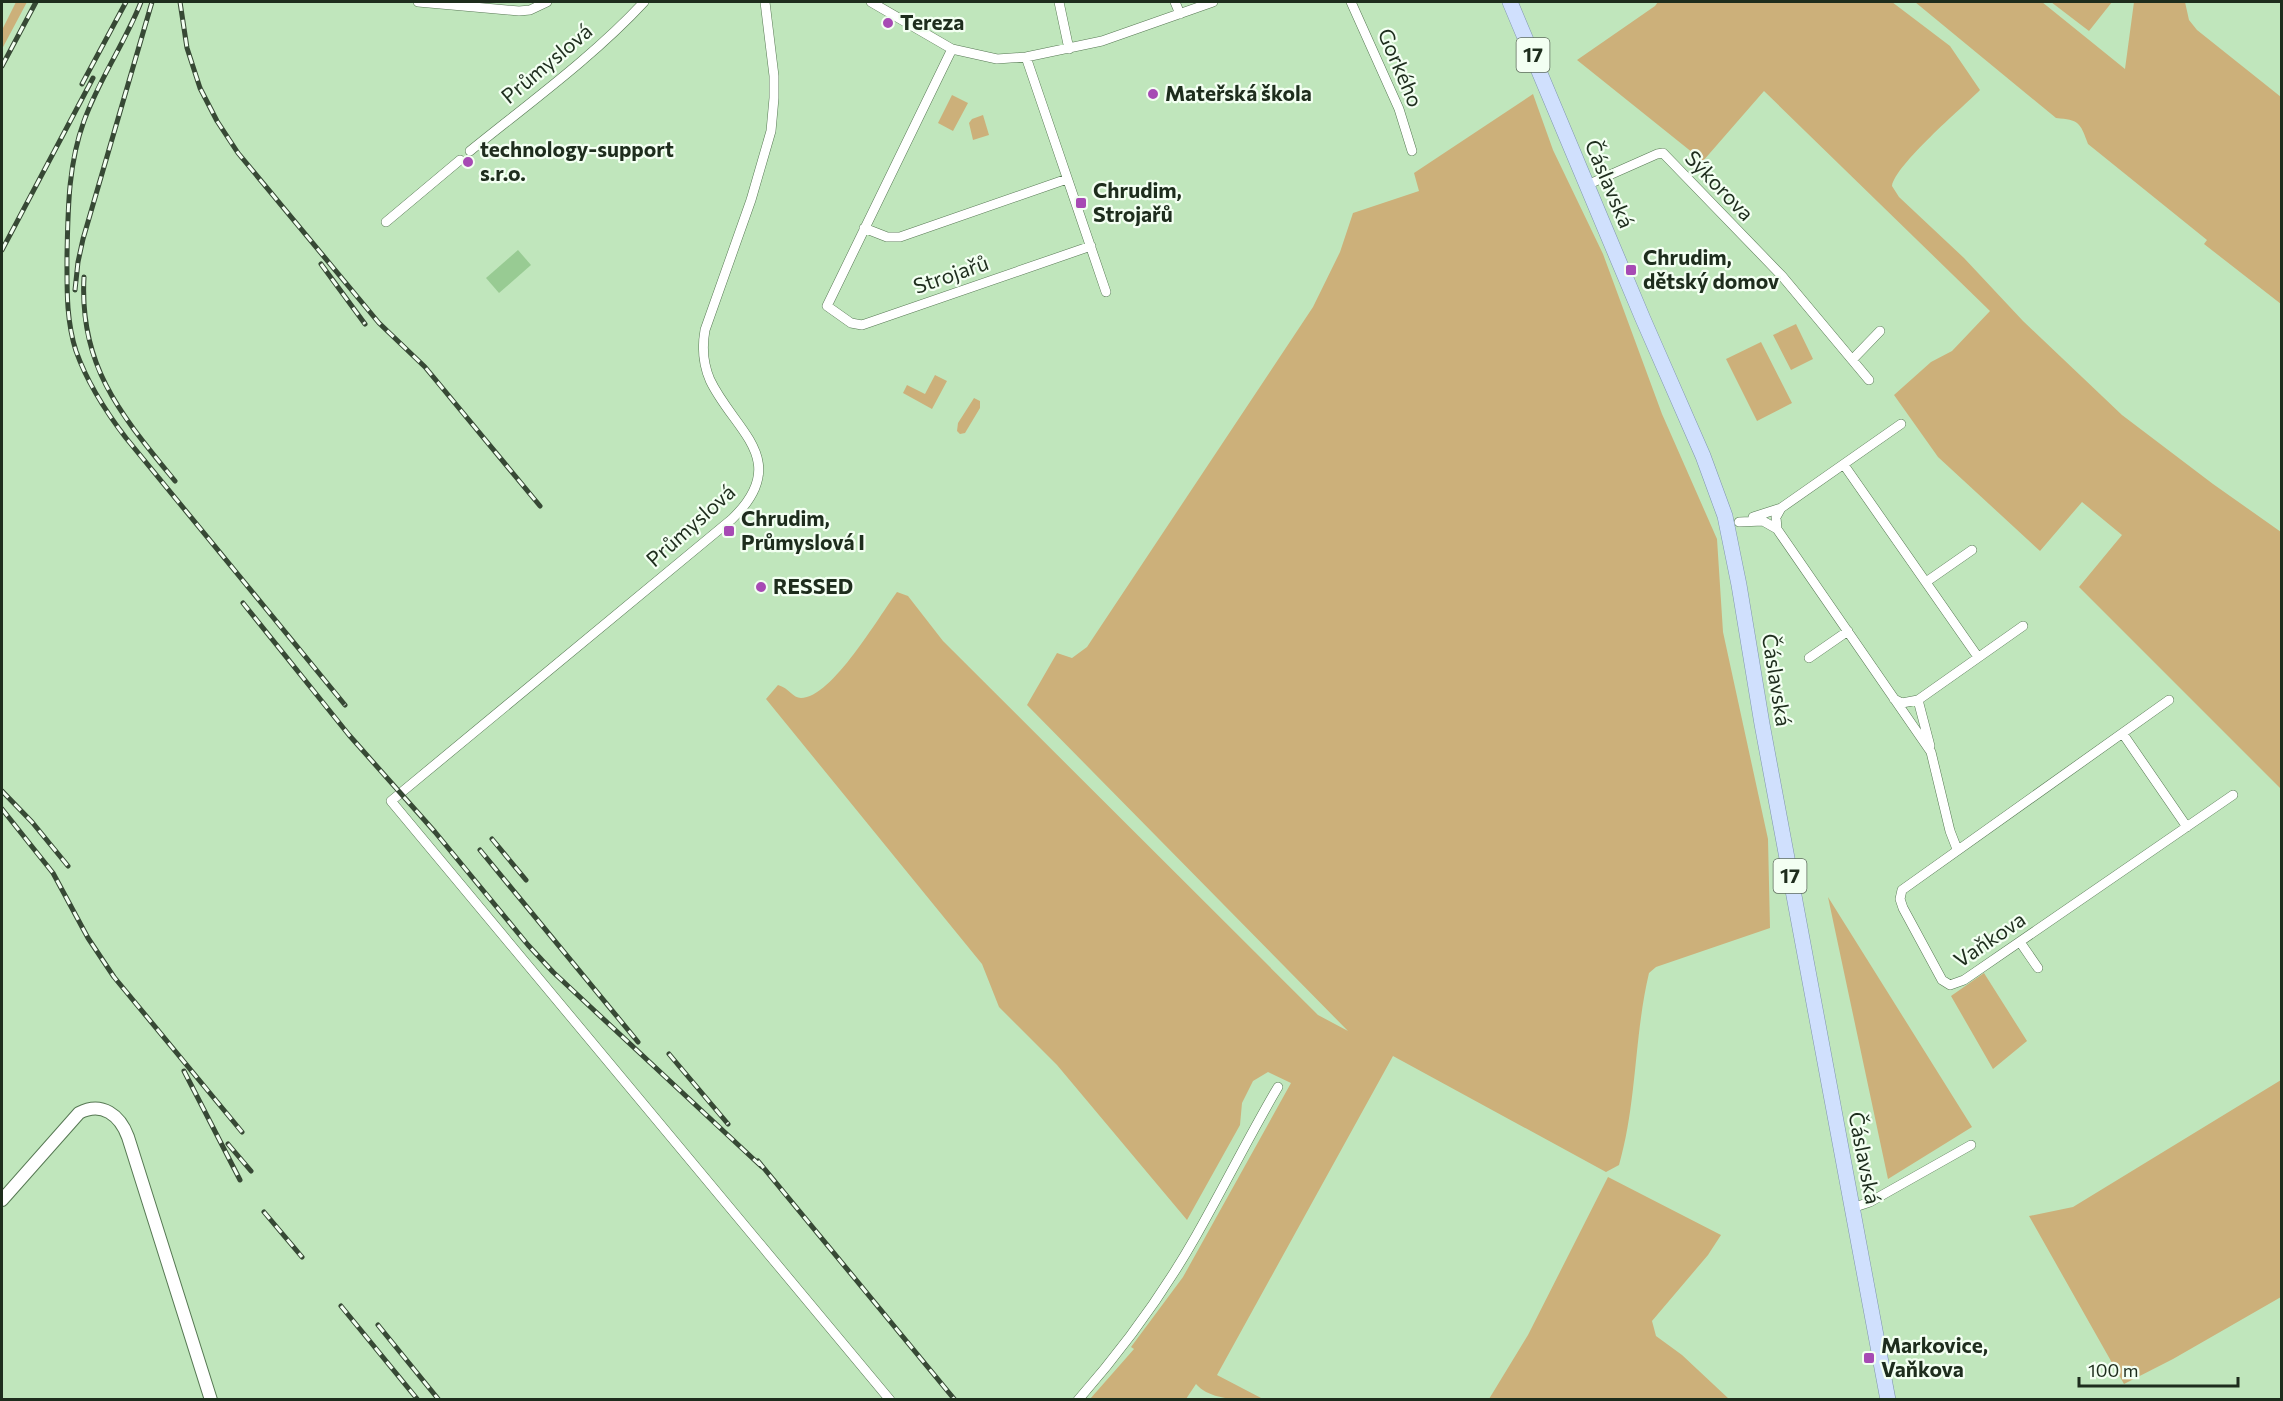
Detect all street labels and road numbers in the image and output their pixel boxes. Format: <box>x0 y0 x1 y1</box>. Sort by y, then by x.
street label: Průmyslová <box>496 18 596 108</box>
street label: Gorkého <box>1374 24 1429 110</box>
road number: 17 <box>1516 38 1550 72</box>
street label: Čáslavská <box>1581 136 1640 231</box>
street label: Sýkorova <box>1681 145 1760 225</box>
street label: Strojařů <box>910 249 991 298</box>
street label: Průmyslová <box>641 479 739 571</box>
street label: Čáslavská <box>1758 632 1797 728</box>
road number: 17 <box>1774 859 1806 893</box>
street label: Vaňkova <box>1949 906 2030 972</box>
street label: Čáslavská <box>1844 1109 1887 1206</box>

